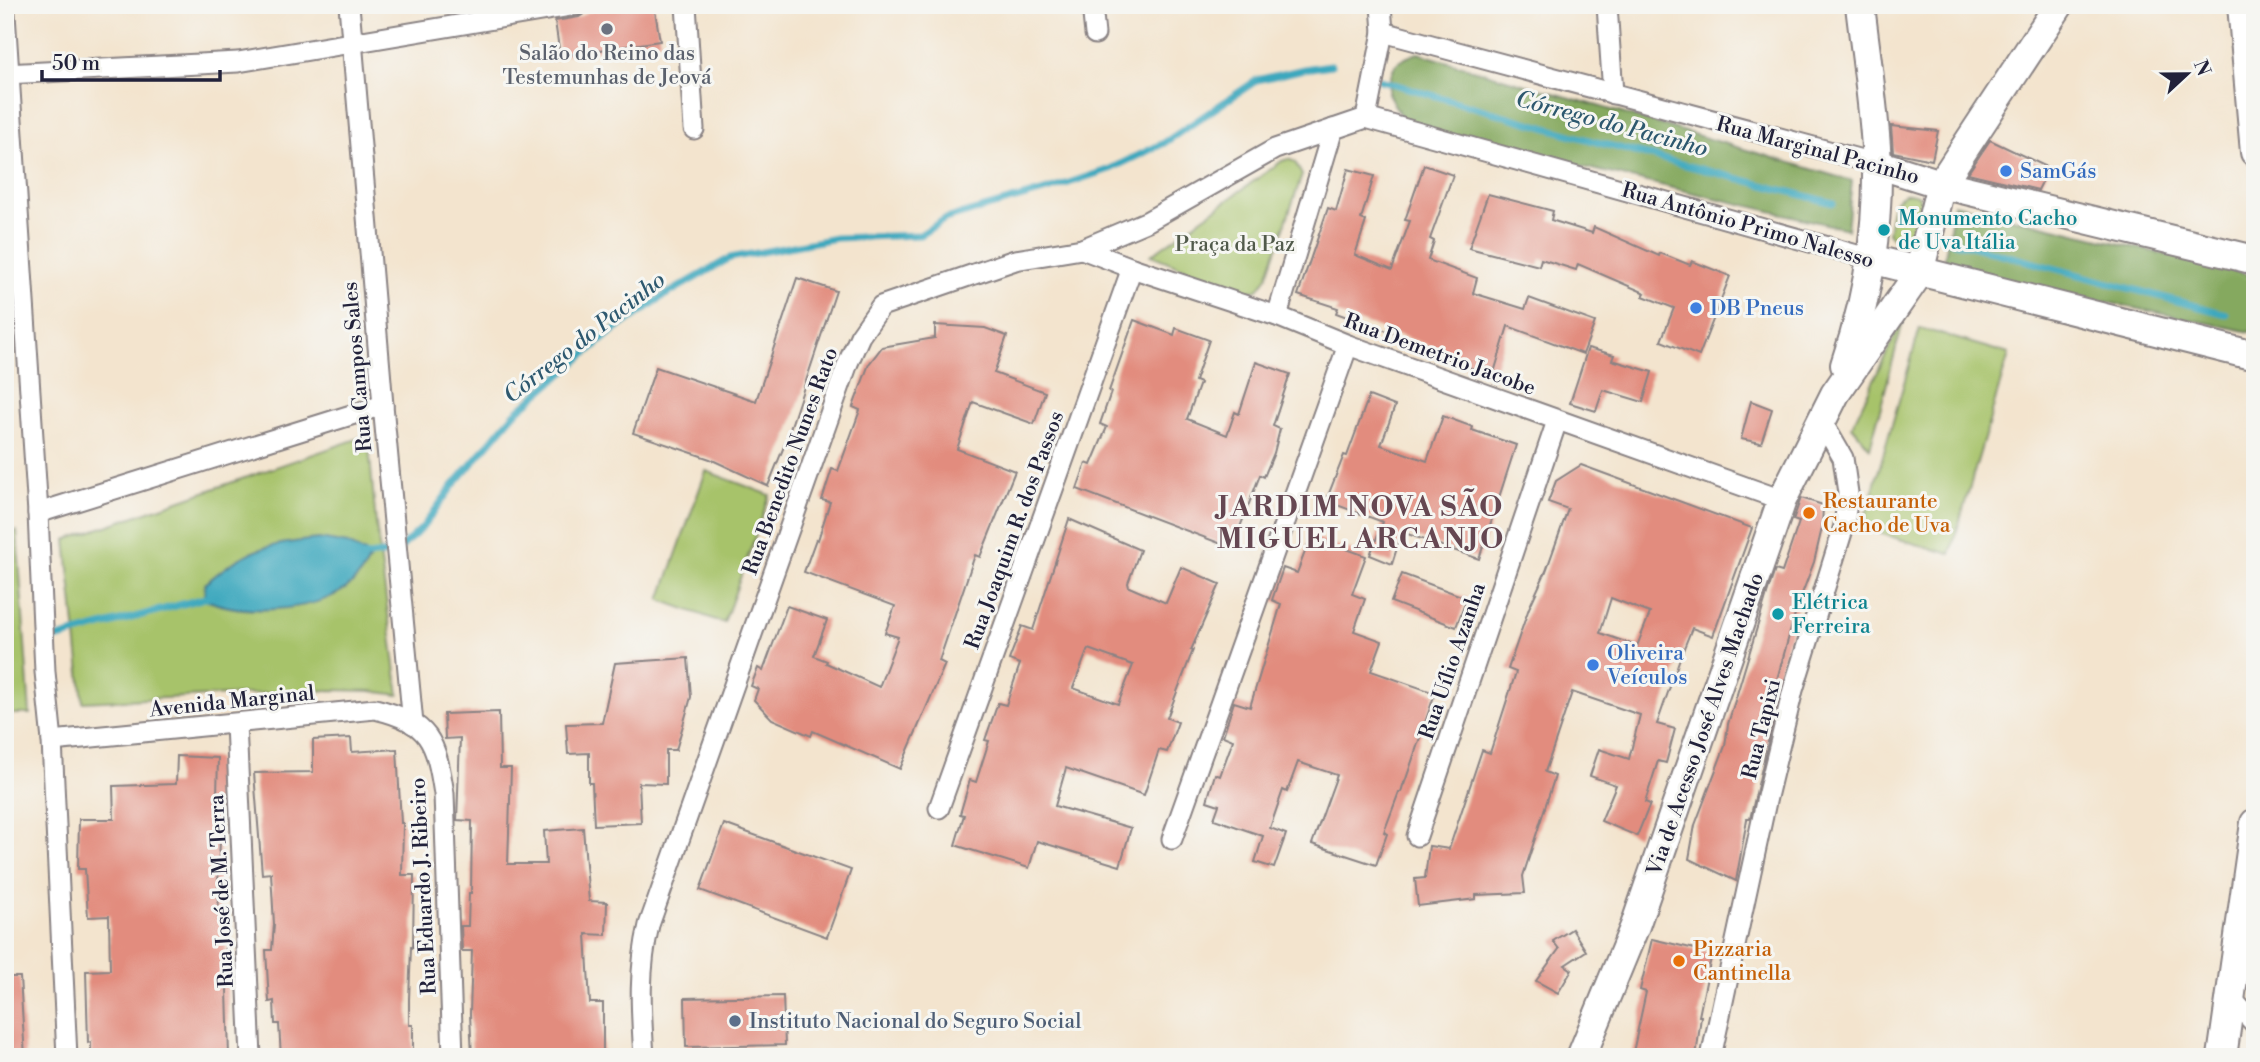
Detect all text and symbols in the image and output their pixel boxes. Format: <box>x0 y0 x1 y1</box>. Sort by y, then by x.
marker: Salão do Reino das Testemunhas de Jeová <box>599 21 615 37</box>
scale bar <box>42 38 220 82</box>
north arrow <box>2152 38 2222 108</box>
place label: Salão do Reino das Testemunhas de Jeová <box>502 41 712 91</box>
text: 50 m <box>52 51 100 77</box>
text: N <box>2188 57 2216 79</box>
water label: Córrego do Pacinho <box>1513 85 1711 163</box>
street label: Rua Marginal Pacinho <box>1713 111 1922 191</box>
place label: SamGás <box>2020 159 2096 185</box>
marker: SamGás <box>1998 163 2014 179</box>
street label: Rua Antônio Primo Nalesso <box>1619 177 1877 274</box>
place label: Monumento Cacho de Uva Itália <box>1898 206 2078 256</box>
marker: Monumento Cacho de Uva Itália <box>1876 222 1892 238</box>
park label: Praça da Paz <box>1175 232 1295 258</box>
water label: Córrego do Pacinho <box>498 266 671 410</box>
street label: Rua Campos Sales <box>338 281 378 453</box>
place label: DB Pneus <box>1710 296 1804 322</box>
marker: DB Pneus <box>1688 300 1704 316</box>
street label: Rua Demetrio Jacobe <box>1340 308 1539 402</box>
street label: Rua Benedito Nunes Rato <box>738 344 844 579</box>
street label: Rua Joaquim R. dos Passos <box>960 408 1070 653</box>
district label: JARDIM NOVA SÃO MIGUEL ARCANJO <box>1214 488 1505 557</box>
place label: Restaurante Cacho de Uva <box>1823 489 1951 539</box>
marker: Restaurante Cacho de Uva <box>1801 505 1817 521</box>
street label: Via de Acesso José Alves Machado <box>1641 569 1770 880</box>
street label: Rua Uílio Azanha <box>1414 579 1492 743</box>
place label: Elétrica Ferreira <box>1792 590 1871 640</box>
marker: Elétrica Ferreira <box>1770 606 1786 622</box>
place label: Oliveira Veículos <box>1606 641 1688 691</box>
marker: Oliveira Veículos <box>1585 657 1601 673</box>
street label: Rua Tapixi <box>1737 676 1787 782</box>
street label: Avenida Marginal <box>147 680 316 724</box>
street label: Rua Eduardo J. Ribeiro <box>405 777 443 995</box>
street label: Rua José de M. Terra <box>204 793 240 988</box>
place label: Pizzaria Cantinella <box>1693 937 1791 987</box>
marker: Pizzaria Cantinella <box>1671 953 1687 969</box>
place label: Instituto Nacional do Seguro Social <box>749 1009 1081 1035</box>
marker: Instituto Nacional do Seguro Social <box>727 1013 743 1029</box>

